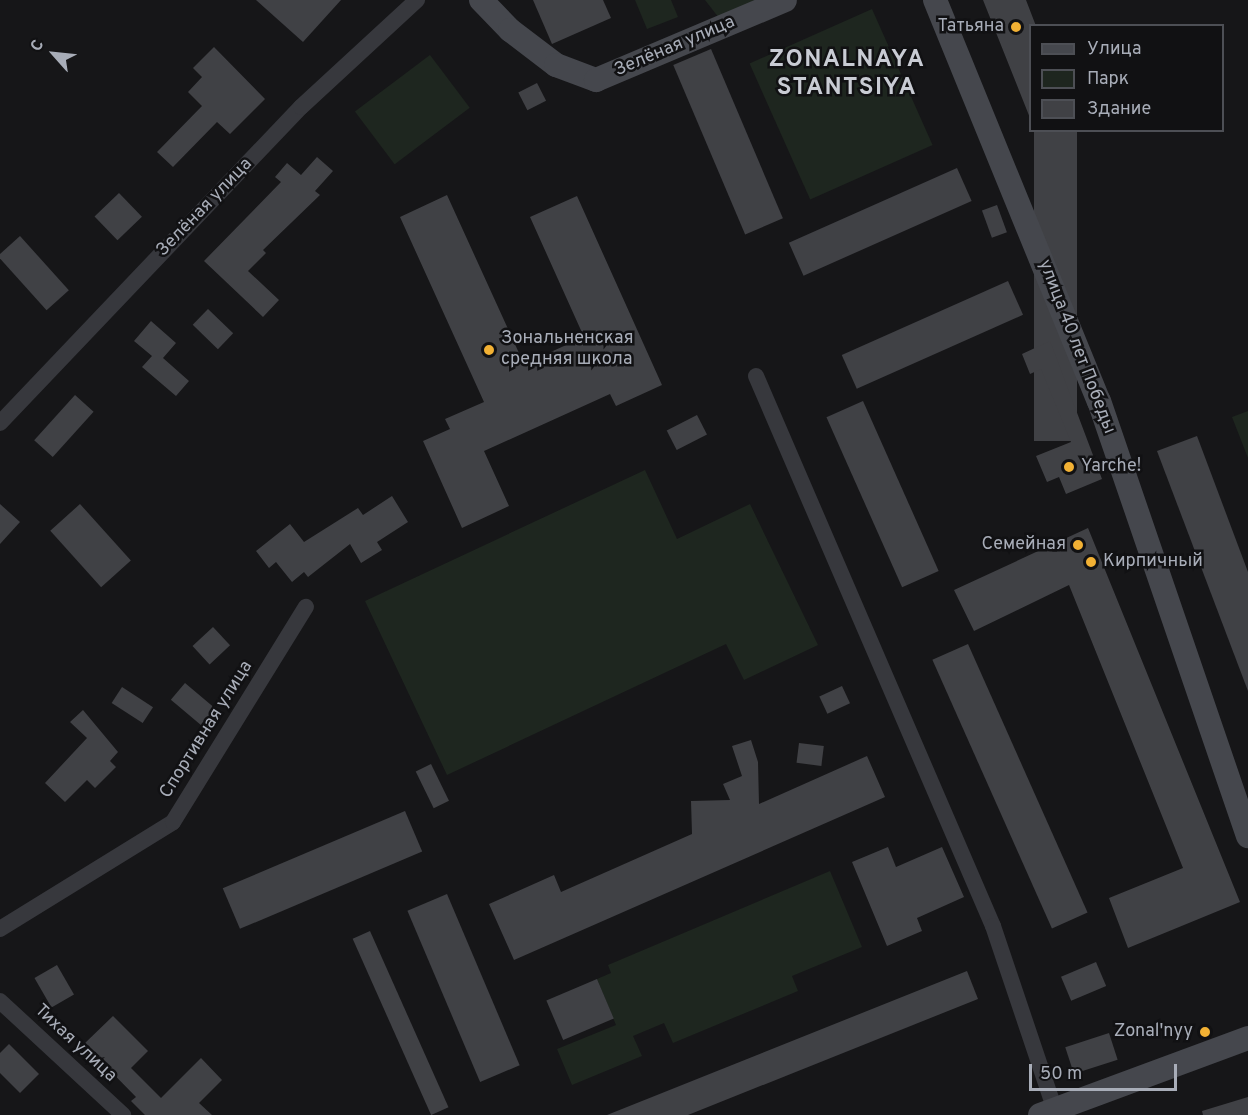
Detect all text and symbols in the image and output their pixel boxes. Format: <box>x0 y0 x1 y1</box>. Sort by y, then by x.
street label: Зелёная улица <box>612 12 738 82</box>
place label: Татьяна <box>937 16 1004 38</box>
marker: Татьяна <box>1009 20 1023 34</box>
north arrow <box>24 24 84 84</box>
legend <box>1029 24 1224 132</box>
text: С <box>27 37 49 55</box>
text: Улица <box>1087 38 1141 61</box>
district label: ZONALNAYA STANTSIYA <box>769 47 925 103</box>
text: Парк <box>1087 68 1129 91</box>
text: Здание <box>1087 98 1151 121</box>
street label: Зелёная улица <box>153 154 257 262</box>
street label: улица 40 лет Победы <box>1033 257 1119 437</box>
place label: Зональненская средняя школа <box>501 329 634 372</box>
marker: Зональненская средняя школа <box>482 343 496 357</box>
place label: Yarche! <box>1081 456 1142 478</box>
marker: Yarche! <box>1062 460 1076 474</box>
place label: Семейная <box>981 534 1066 556</box>
marker: Семейная <box>1071 538 1085 552</box>
place label: Кирпичный <box>1103 551 1203 573</box>
marker: Кирпичный <box>1084 555 1098 569</box>
street label: Спортивная улица <box>156 657 258 803</box>
street label: Тихая улица <box>29 1000 121 1088</box>
place label: Zonal'nyy <box>1114 1021 1193 1043</box>
marker: Zonal'nyy <box>1198 1025 1212 1039</box>
scale bar <box>1032 1052 1180 1090</box>
text: 50 m <box>1040 1063 1082 1086</box>

